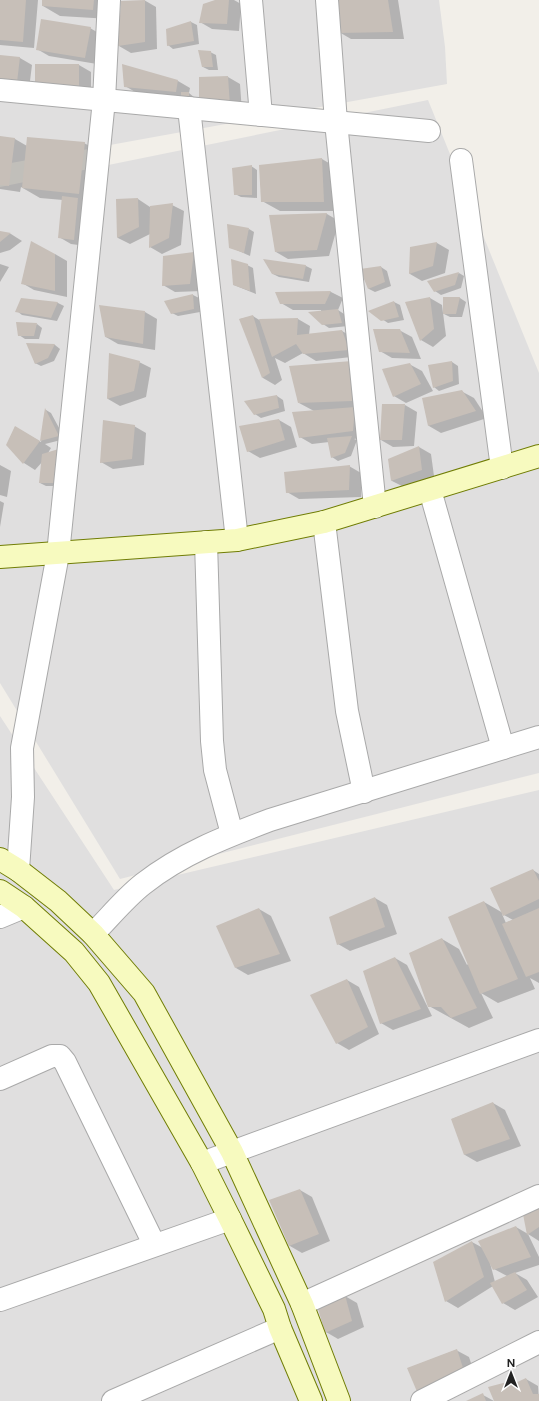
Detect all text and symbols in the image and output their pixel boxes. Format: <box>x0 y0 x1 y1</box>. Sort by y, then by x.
north arrow <box>491 1353 531 1393</box>
text: N <box>507 1357 515 1370</box>

